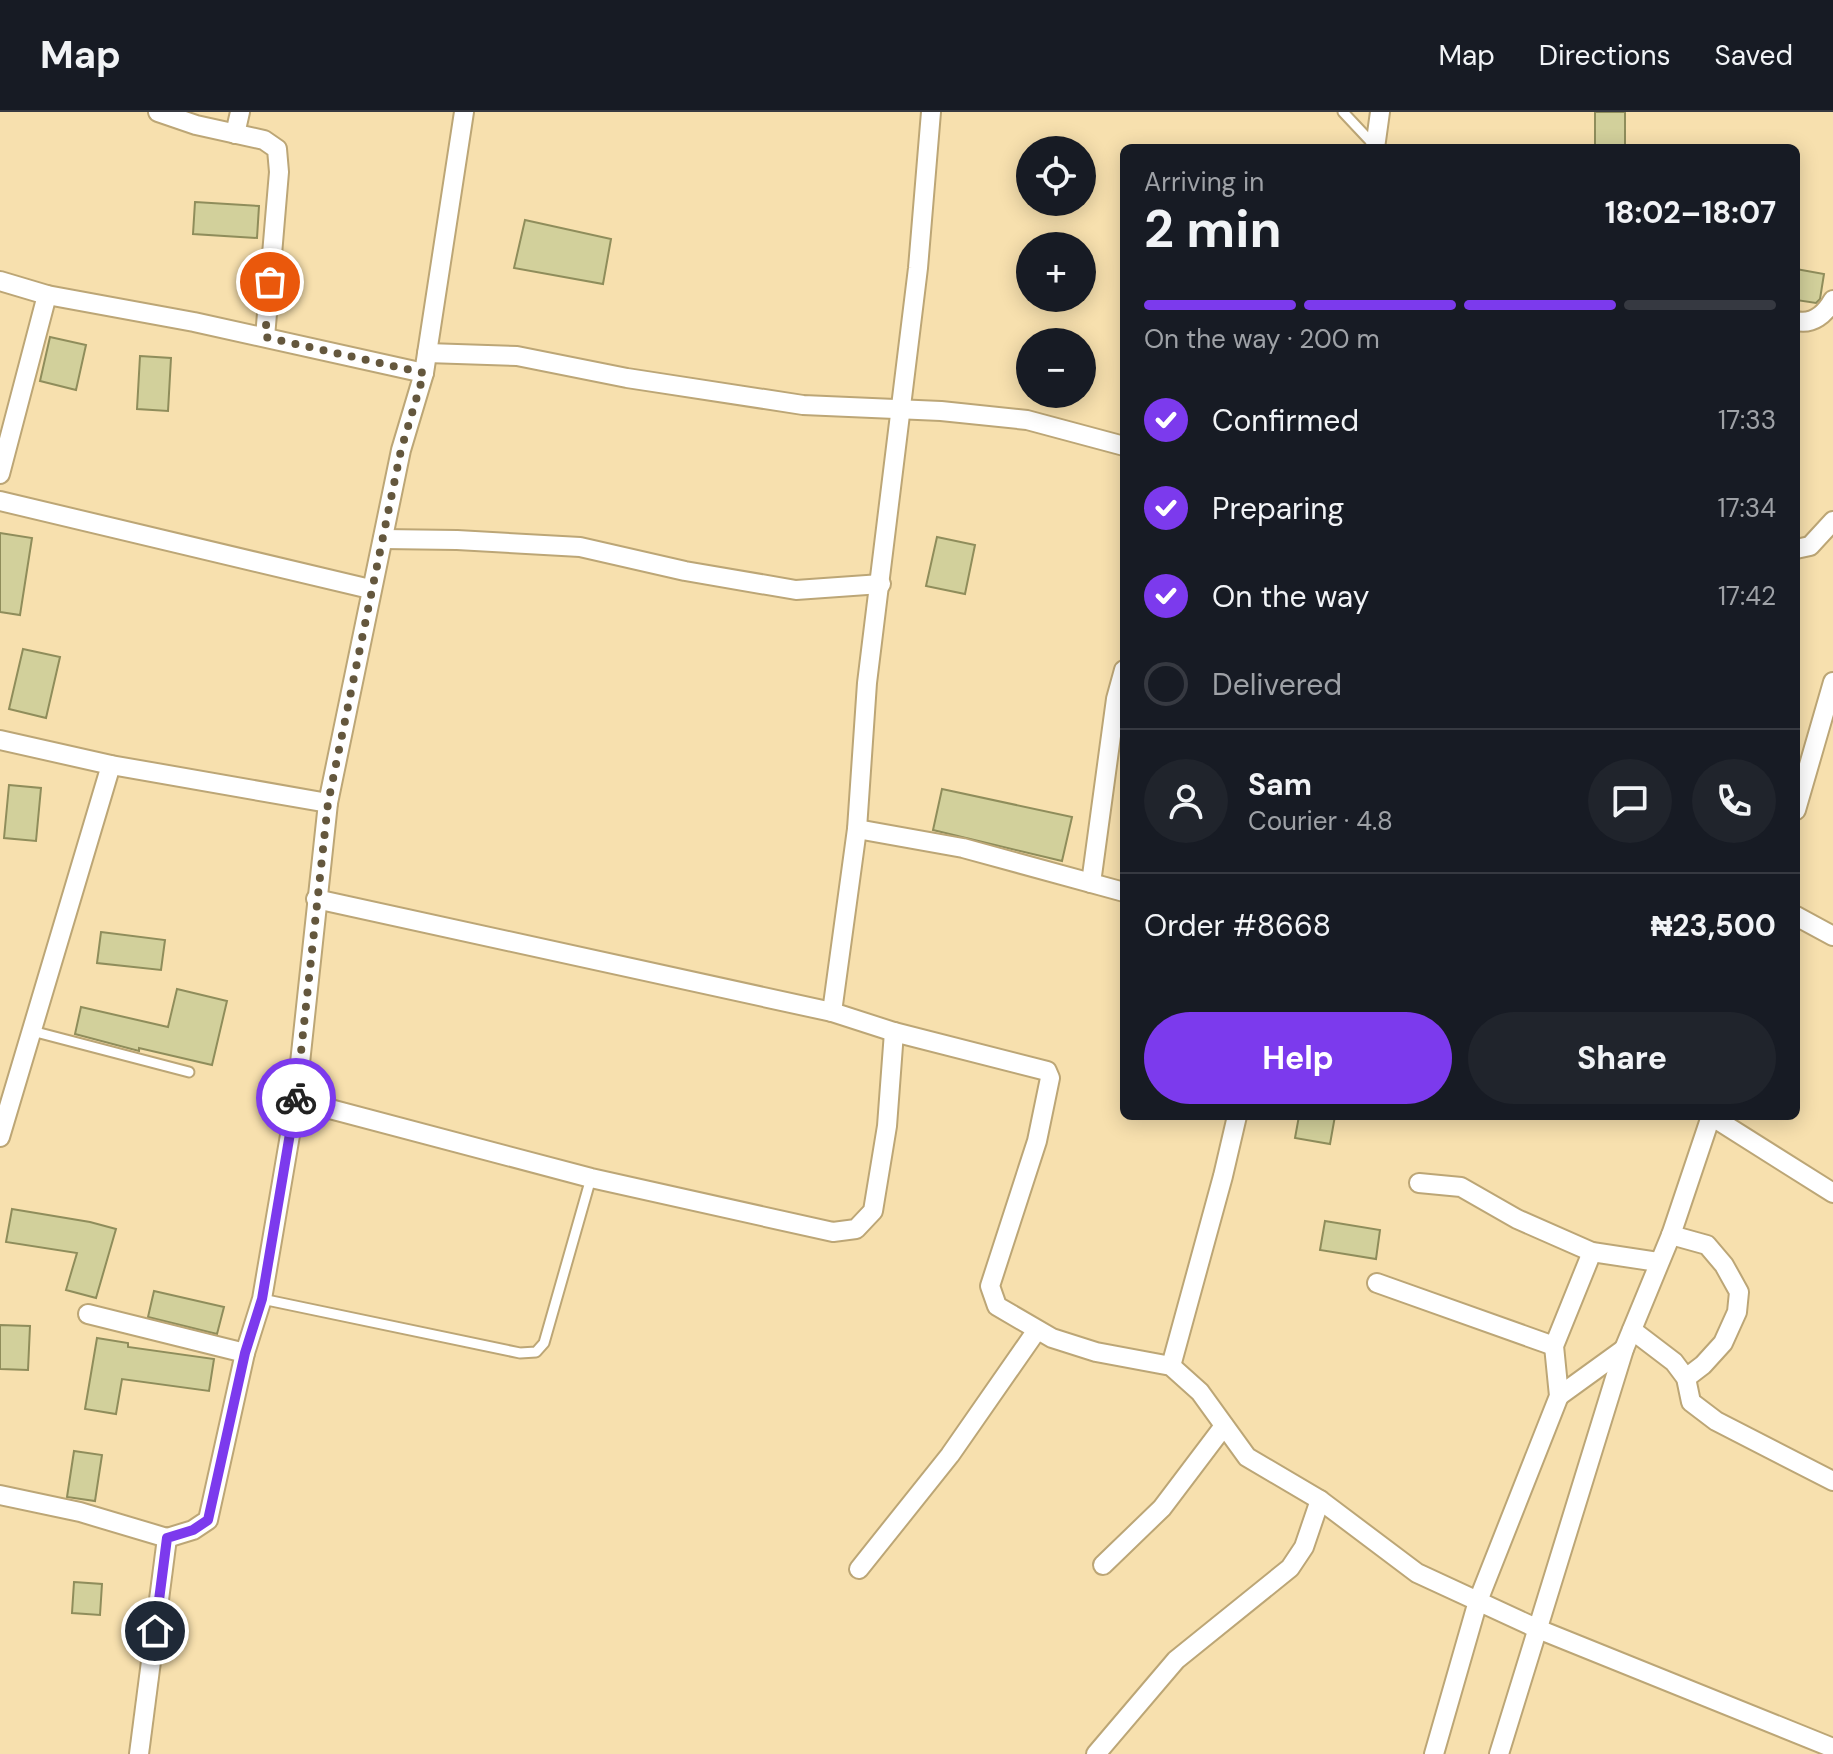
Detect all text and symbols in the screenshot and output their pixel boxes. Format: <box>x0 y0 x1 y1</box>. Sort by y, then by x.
text: Map <box>40 30 121 80</box>
text: Map <box>1438 37 1495 74</box>
text: Directions <box>1539 37 1671 74</box>
text: Saved <box>1715 37 1793 74</box>
map controls <box>1016 136 1096 408</box>
button: locate <box>1016 136 1096 216</box>
text: Arriving in <box>1144 165 1264 199</box>
text: 18:02–18:07 <box>1605 193 1776 232</box>
text: 2 min <box>1144 195 1282 263</box>
button: + <box>1016 232 1096 312</box>
pin <box>236 248 304 316</box>
icon: bag <box>248 260 292 304</box>
text: On the way · 200 m <box>1144 322 1380 356</box>
button: − <box>1016 328 1096 408</box>
icon: check <box>1144 398 1188 442</box>
text: Confirmed <box>1212 401 1359 440</box>
text: 17:33 <box>1718 403 1776 437</box>
icon: check <box>1144 486 1188 530</box>
text: Preparing <box>1212 489 1344 528</box>
text: 17:34 <box>1718 491 1776 525</box>
icon: check <box>1144 574 1188 618</box>
text: On the way <box>1212 577 1369 616</box>
text: 17:42 <box>1718 579 1776 613</box>
text: Delivered <box>1212 665 1342 704</box>
button: person <box>1144 759 1228 843</box>
button: chat <box>1588 759 1672 843</box>
button: phone <box>1692 759 1776 843</box>
text: Sam <box>1248 765 1312 804</box>
text: Courier · 4.8 <box>1248 804 1393 838</box>
text: Order #8668 <box>1144 906 1331 945</box>
text: ₦23,500 <box>1651 906 1776 945</box>
button: Help <box>1144 1012 1452 1104</box>
button: Share <box>1468 1012 1776 1104</box>
courier <box>256 1058 336 1138</box>
icon: bike <box>274 1076 318 1120</box>
pin <box>121 1597 189 1665</box>
icon: home <box>133 1609 177 1653</box>

